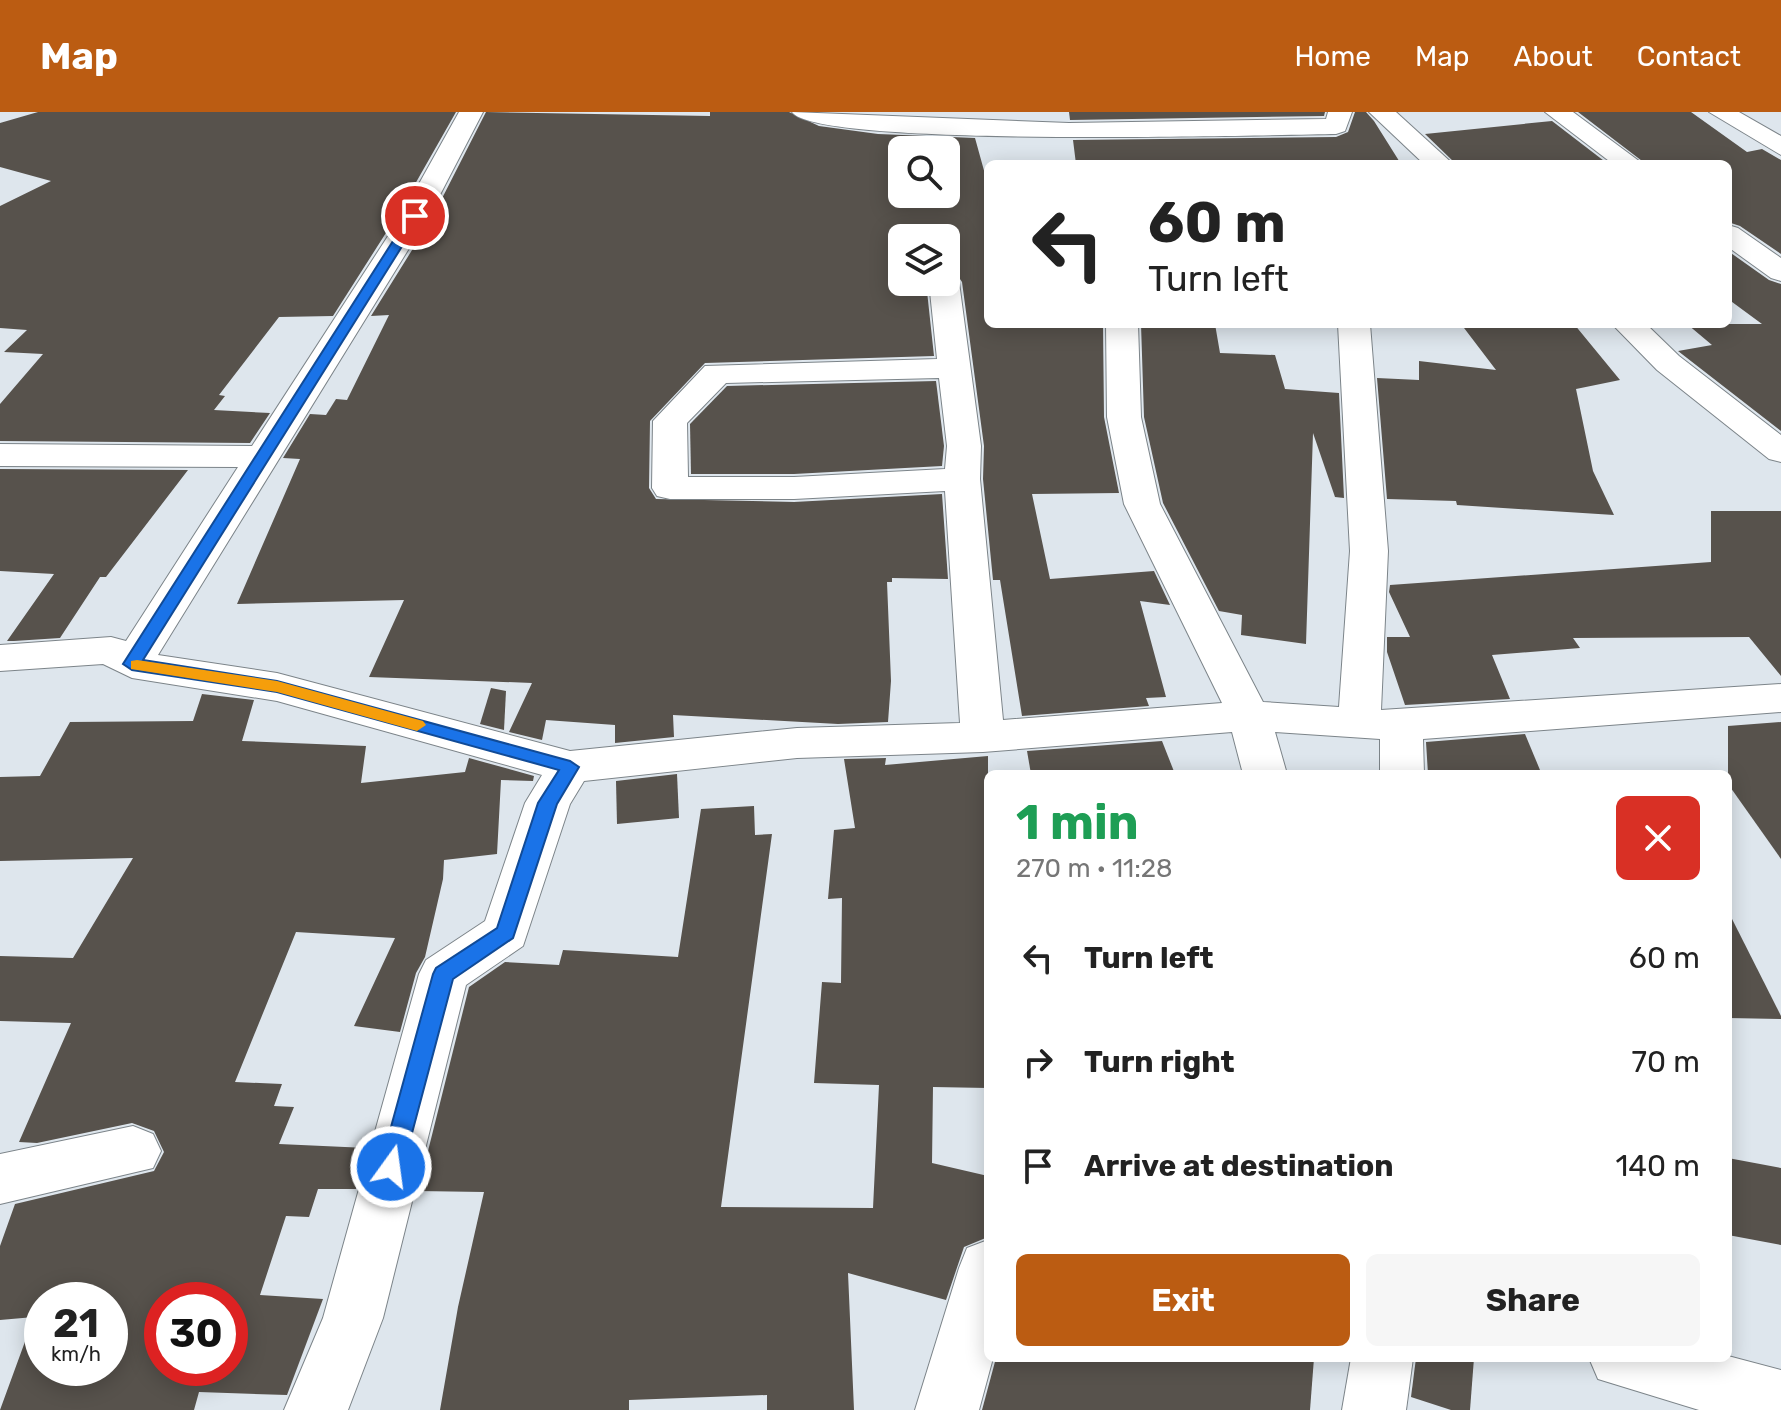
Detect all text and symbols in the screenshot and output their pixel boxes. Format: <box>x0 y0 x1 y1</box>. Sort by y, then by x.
text: Map <box>40 33 118 79</box>
text: Home <box>1294 40 1371 73</box>
text: Map <box>1415 40 1469 73</box>
text: About <box>1513 40 1593 73</box>
text: Contact <box>1637 40 1741 73</box>
map controls <box>888 136 960 296</box>
button: search <box>888 136 960 208</box>
pin <box>381 182 449 250</box>
text: 60 m <box>1148 190 1286 256</box>
icon: left <box>1016 192 1120 296</box>
icon: arrive <box>393 194 437 238</box>
button: layers <box>888 224 960 296</box>
text: Turn left <box>1148 257 1289 300</box>
text: 1 min <box>1016 794 1139 851</box>
button: close <box>1616 796 1700 880</box>
text: 270 m · 11:28 <box>1016 853 1173 884</box>
icon: left <box>1016 936 1060 980</box>
text: Turn left <box>1084 940 1214 976</box>
text: 60 m <box>1629 940 1700 976</box>
icon: right <box>1016 1040 1060 1084</box>
text: Turn right <box>1084 1044 1235 1080</box>
text: 70 m <box>1632 1044 1700 1080</box>
position arrow <box>349 1125 433 1209</box>
icon: arrive <box>1016 1144 1060 1188</box>
text: Arrive at destination <box>1084 1148 1394 1184</box>
text: 140 m <box>1615 1148 1700 1184</box>
button: Exit <box>1016 1254 1350 1346</box>
button: Share <box>1366 1254 1700 1346</box>
speed limit sign: 30 <box>144 1282 248 1386</box>
text: 21 <box>53 1300 99 1347</box>
text: km/h <box>51 1342 101 1366</box>

